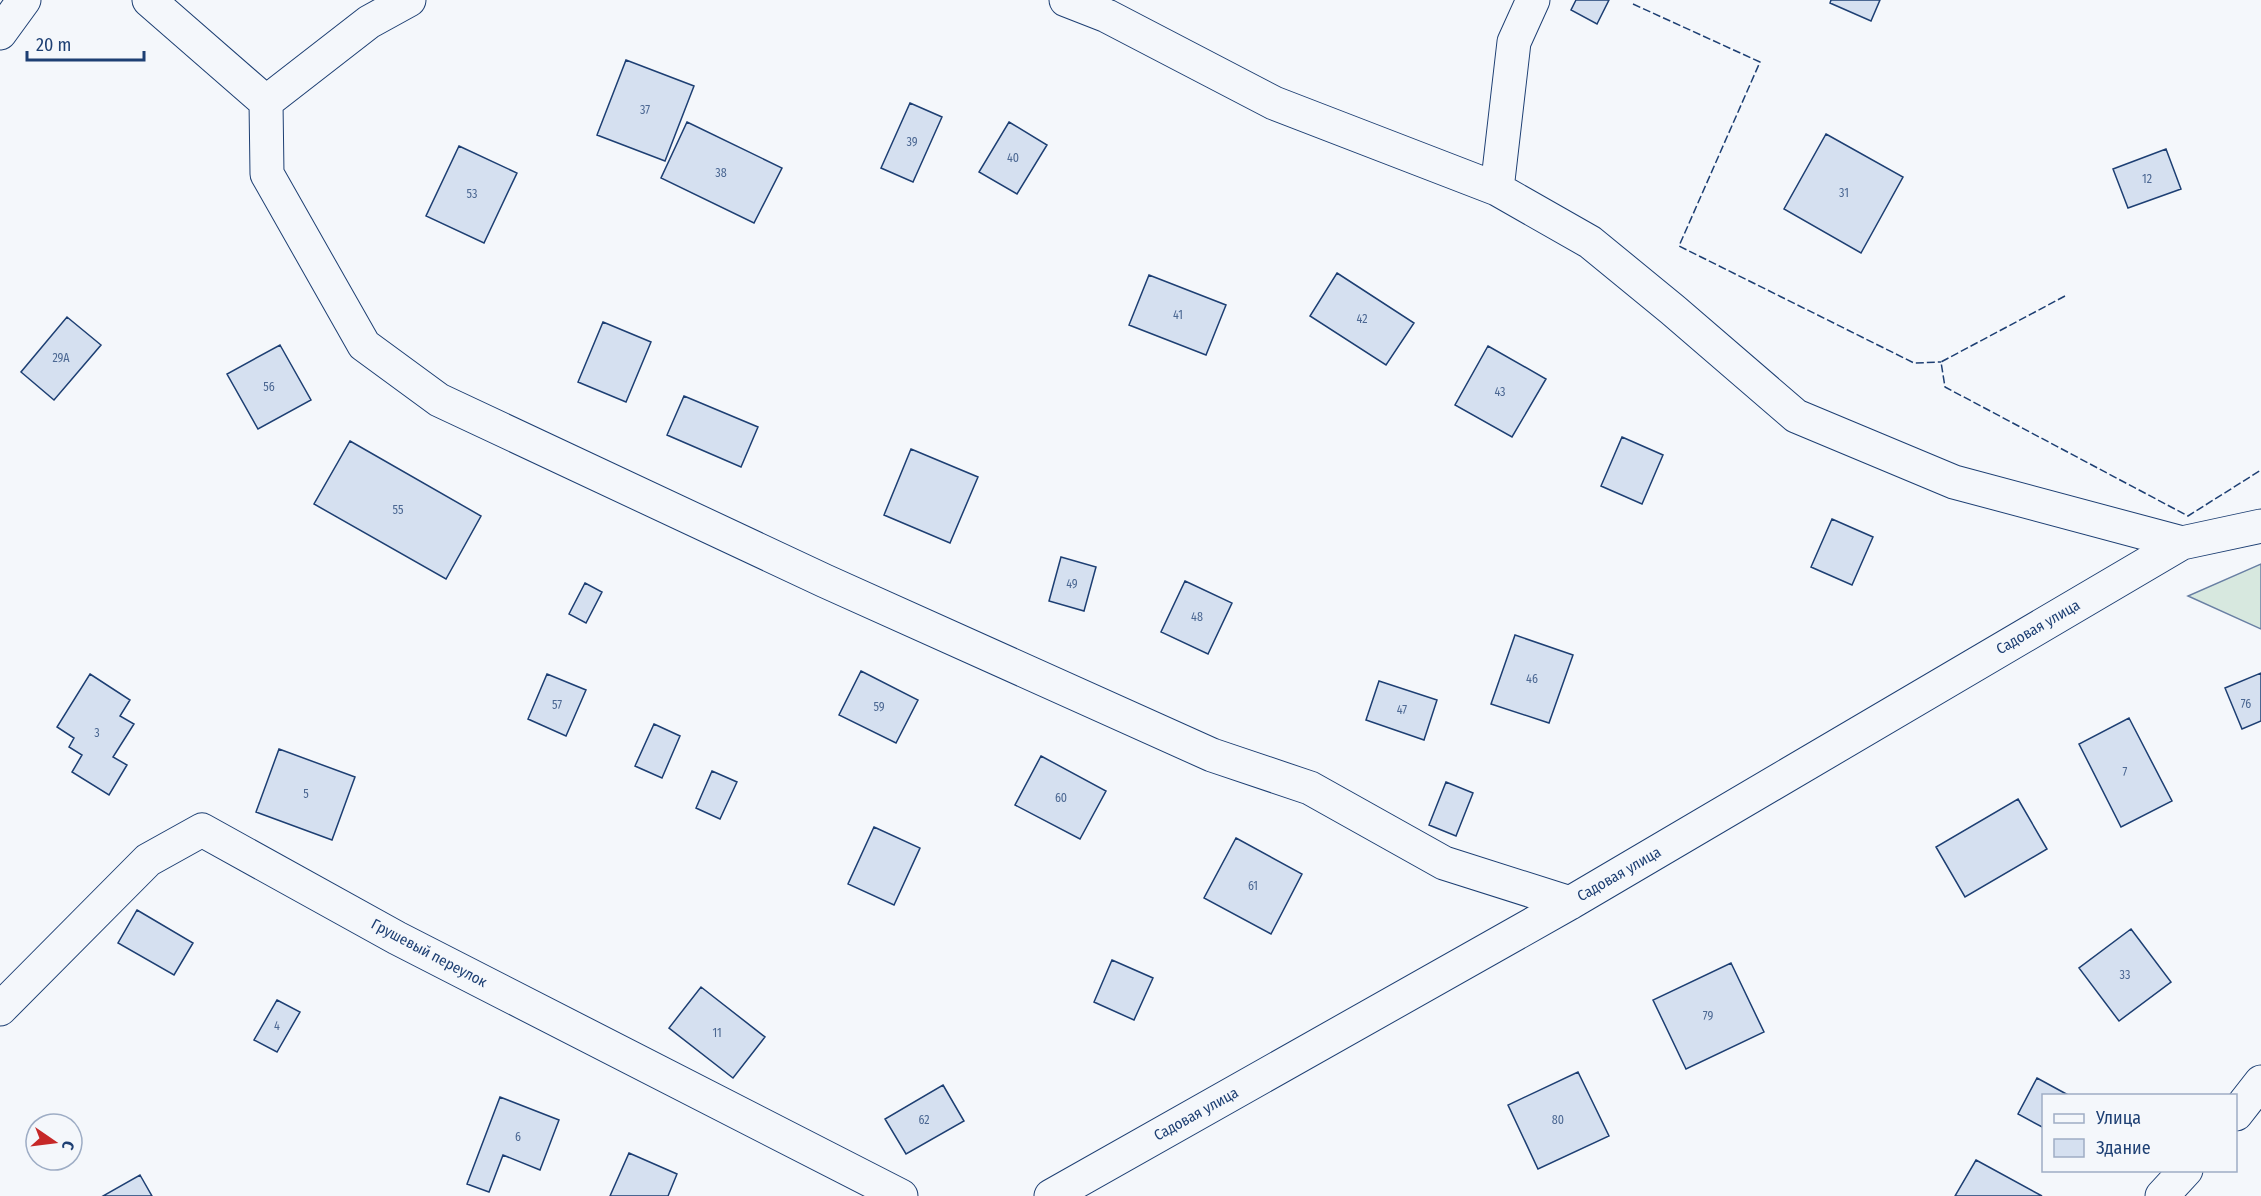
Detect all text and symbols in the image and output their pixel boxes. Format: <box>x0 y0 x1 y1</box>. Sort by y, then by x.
scale bar <box>27 24 144 62</box>
text: 20 m <box>36 34 71 56</box>
house number: 37 <box>640 103 650 117</box>
house number: 39 <box>906 135 918 149</box>
house number: 40 <box>1007 151 1019 165</box>
house number: 38 <box>715 166 727 180</box>
house number: 12 <box>2142 172 2152 186</box>
house number: 31 <box>1839 186 1849 200</box>
house number: 53 <box>467 187 477 201</box>
house number: 41 <box>1173 308 1183 322</box>
house number: 42 <box>1357 312 1367 326</box>
house number: 29А <box>52 351 70 365</box>
house number: 56 <box>263 380 275 394</box>
house number: 43 <box>1494 385 1506 399</box>
house number: 55 <box>393 503 404 517</box>
house number: 49 <box>1066 577 1078 591</box>
street label: Садовая улица <box>1993 596 2083 658</box>
house number: 48 <box>1191 610 1203 624</box>
house number: 46 <box>1526 672 1538 686</box>
house number: 76 <box>2241 697 2251 711</box>
house number: 57 <box>552 698 562 712</box>
house number: 59 <box>873 700 885 714</box>
house number: 47 <box>1397 703 1407 717</box>
house number: 3 <box>94 726 100 740</box>
house number: 7 <box>2123 765 2128 779</box>
house number: 5 <box>303 787 309 801</box>
house number: 60 <box>1055 791 1067 805</box>
street label: Садовая улица <box>1574 843 1664 905</box>
house number: 61 <box>1248 879 1258 893</box>
street label: Грушевый переулок <box>368 915 490 991</box>
house number: 33 <box>2120 968 2130 982</box>
house number: 79 <box>1703 1009 1713 1023</box>
house number: 4 <box>274 1019 280 1033</box>
house number: 11 <box>712 1026 722 1040</box>
street label: Садовая улица <box>1151 1083 1241 1145</box>
legend <box>2042 1094 2237 1172</box>
text: Улица <box>2095 1107 2141 1129</box>
north arrow <box>24 1112 84 1172</box>
house number: 62 <box>918 1113 930 1127</box>
house number: 80 <box>1552 1113 1564 1127</box>
house number: 6 <box>515 1130 521 1144</box>
text: Здание <box>2096 1137 2151 1159</box>
text: С <box>58 1139 78 1152</box>

